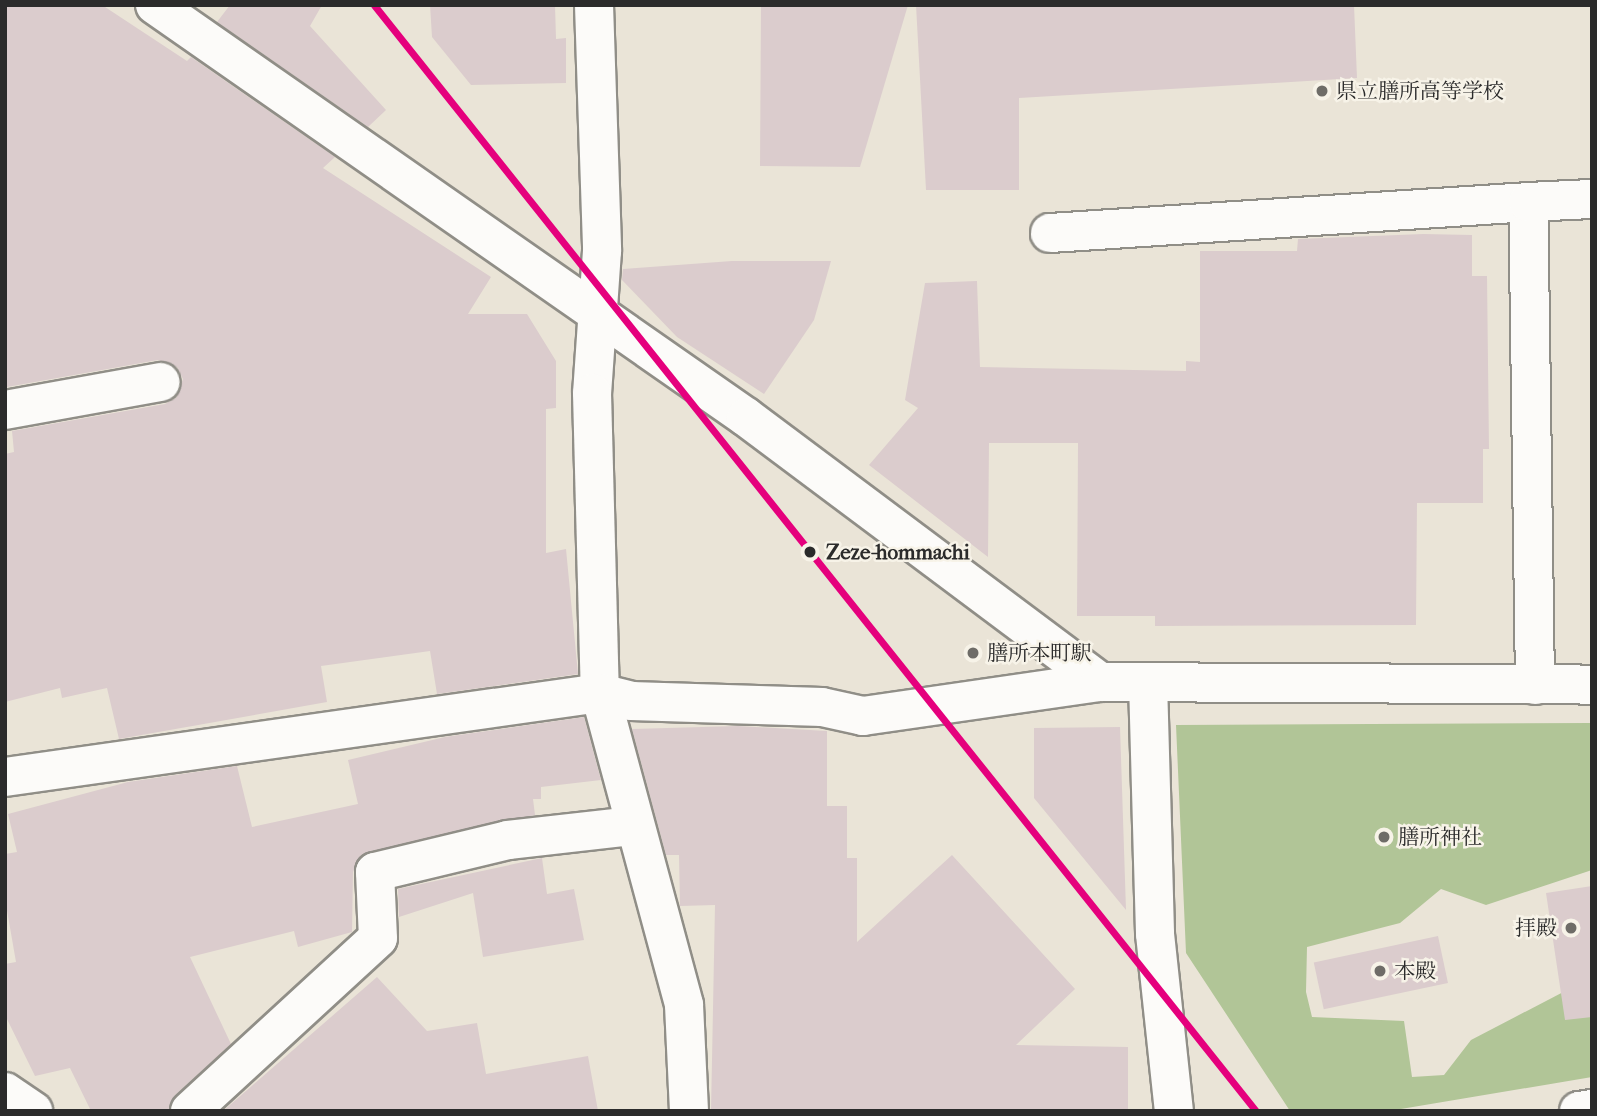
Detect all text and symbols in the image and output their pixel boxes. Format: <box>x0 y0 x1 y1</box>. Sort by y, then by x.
place label: 県立膳所高等学校 <box>1336 78 1504 104</box>
marker: 県立膳所高等学校 <box>1314 83 1330 99</box>
place label: Zeze-hommachi <box>826 539 970 565</box>
marker: Zeze-hommachi <box>800 542 820 562</box>
place label: 膳所本町駅 <box>987 640 1092 666</box>
marker: 膳所本町駅 <box>965 645 981 661</box>
place label: 膳所神社 <box>1398 824 1482 850</box>
marker: 膳所神社 <box>1376 829 1392 845</box>
place label: 拝殿 <box>1515 915 1557 941</box>
marker: 拝殿 <box>1563 920 1579 936</box>
place label: 本殿 <box>1394 958 1436 984</box>
marker: 本殿 <box>1372 963 1388 979</box>

